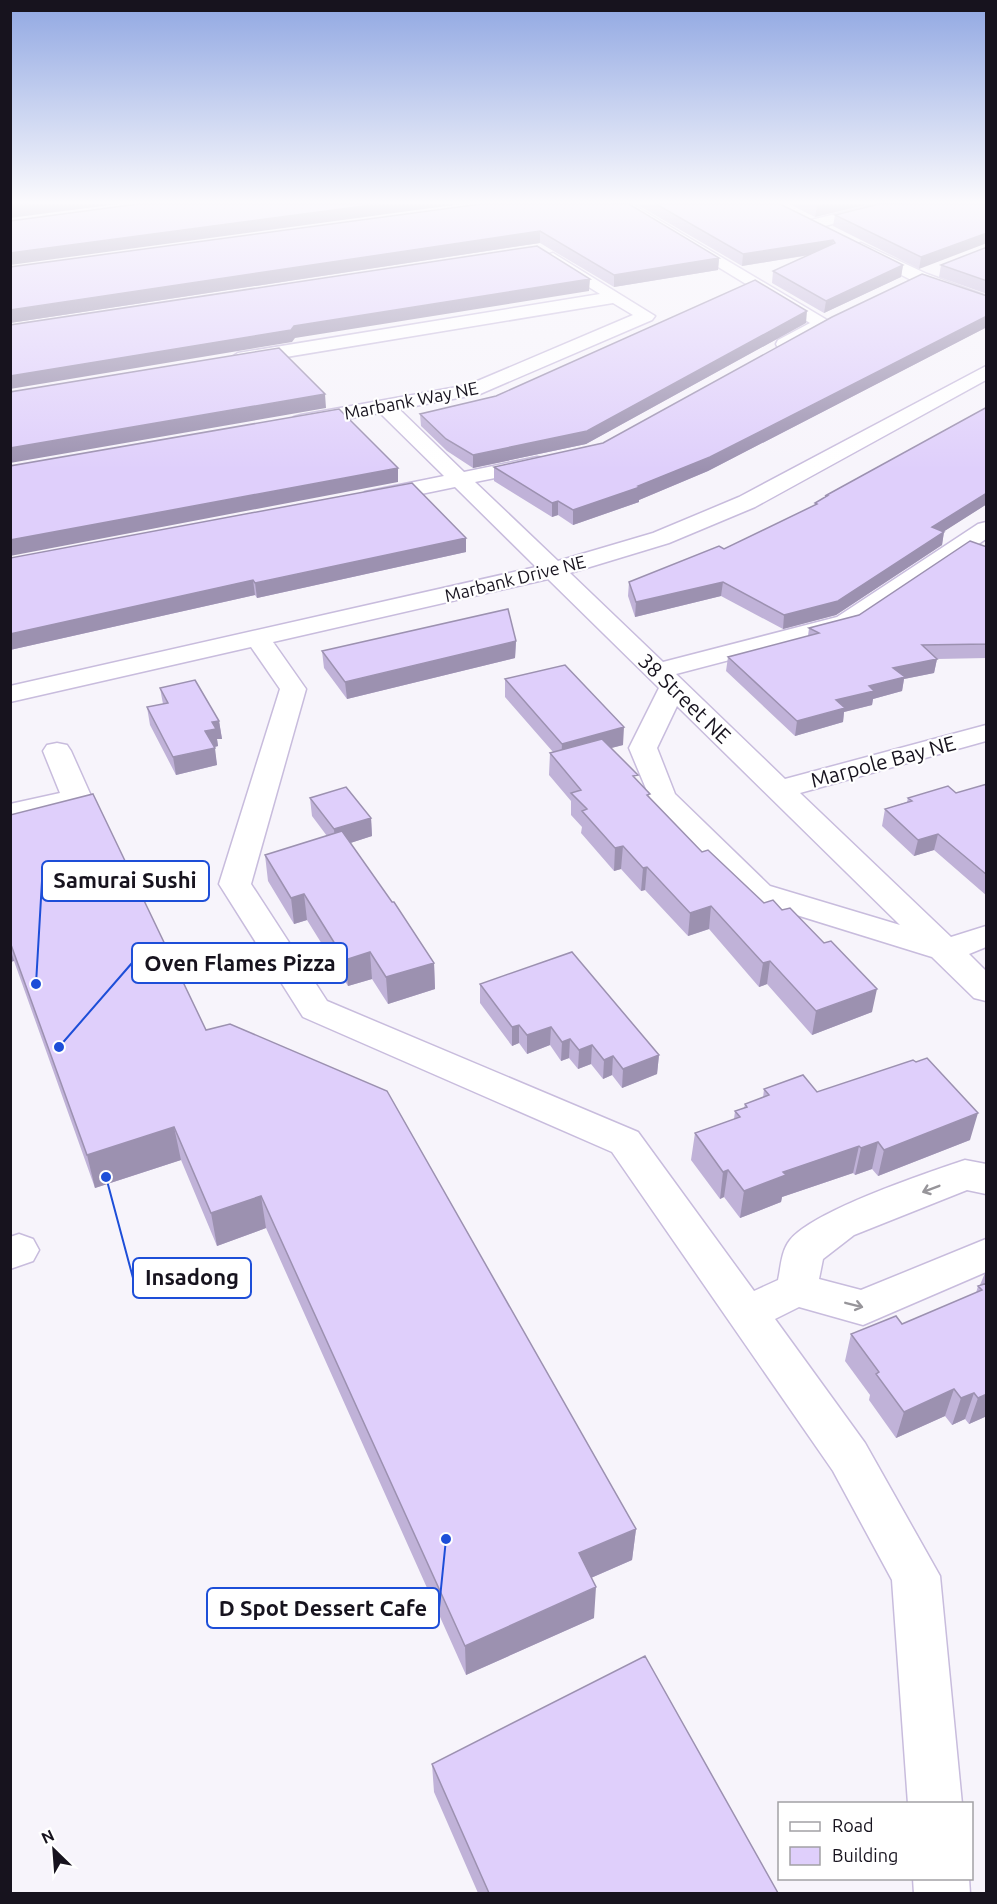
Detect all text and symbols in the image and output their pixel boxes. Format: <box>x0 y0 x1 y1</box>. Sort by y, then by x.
street label: Marbank Way NE <box>342 377 480 423</box>
street label: Marbank Drive NE <box>442 551 588 605</box>
street label: 38 Street NE <box>634 648 736 748</box>
street label: Marpole Bay NE <box>808 730 958 792</box>
callout: Samurai Sushi <box>42 861 209 901</box>
text: Samurai Sushi <box>53 867 197 892</box>
callout: Oven Flames Pizza <box>132 943 347 983</box>
text: Oven Flames Pizza <box>144 950 336 975</box>
one-way arrow <box>922 1184 941 1195</box>
callout: Insadong <box>133 1258 251 1298</box>
text: Insadong <box>145 1264 239 1289</box>
one-way arrow <box>844 1300 863 1312</box>
callout: D Spot Dessert Cafe <box>207 1588 439 1628</box>
text: D Spot Dessert Cafe <box>219 1595 427 1620</box>
legend <box>778 1802 973 1880</box>
text: Road <box>832 1815 874 1835</box>
north arrow <box>24 1820 84 1880</box>
text: N <box>38 1826 57 1847</box>
text: Building <box>832 1845 898 1865</box>

